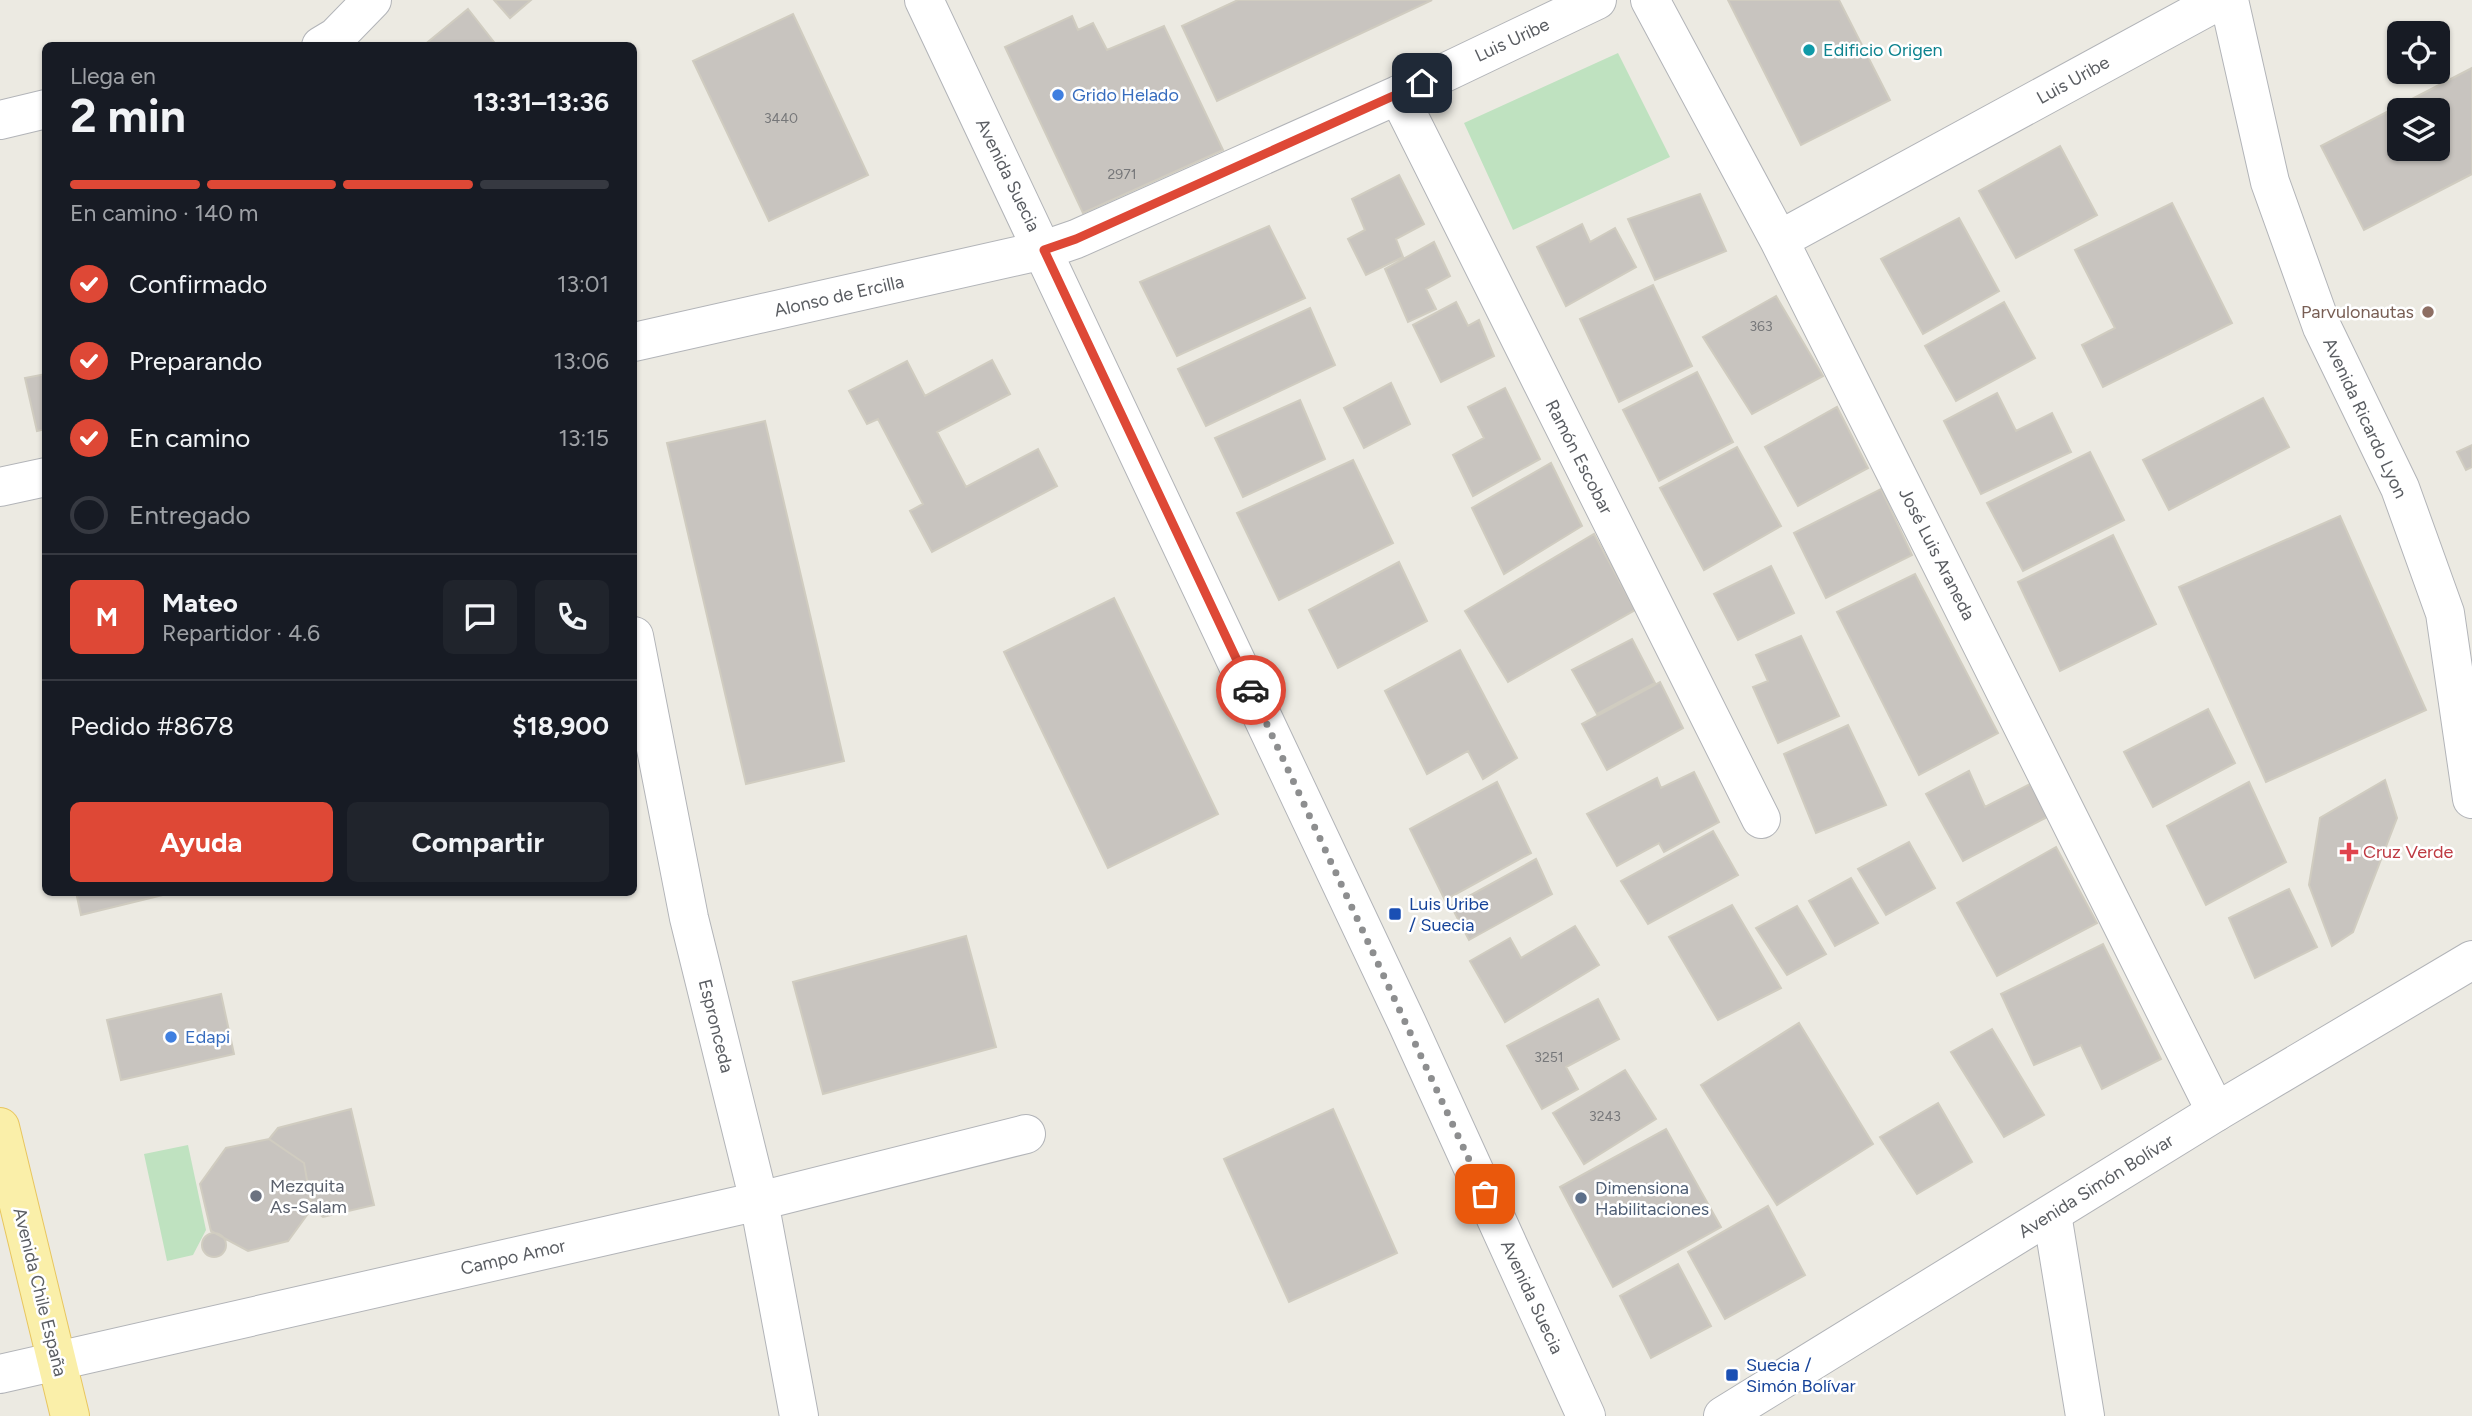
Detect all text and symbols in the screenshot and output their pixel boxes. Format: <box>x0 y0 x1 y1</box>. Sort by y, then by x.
street label: Luis Uribe <box>1471 13 1553 67</box>
map controls <box>2387 21 2450 161</box>
button: locate <box>2387 21 2450 84</box>
place label: Edificio Origen <box>1823 39 1943 61</box>
marker: Edificio Origen <box>1801 42 1817 58</box>
street label: Luis Uribe <box>2033 51 2113 109</box>
pin <box>1392 53 1452 113</box>
text: Llega en <box>70 62 156 90</box>
icon: home <box>1403 64 1441 102</box>
place label: Grido Helado <box>1072 84 1179 106</box>
text: 13:31–13:36 <box>473 86 609 118</box>
marker: Grido Helado <box>1050 87 1066 103</box>
text: 2 min <box>70 88 186 144</box>
button: layers <box>2387 98 2450 161</box>
house number: 3440 <box>764 110 798 127</box>
street label: Avenida Suecia <box>971 115 1045 235</box>
house number: 2971 <box>1107 166 1137 183</box>
text: En camino · 140 m <box>70 199 258 227</box>
icon: check <box>70 265 108 303</box>
text: Confirmado <box>129 268 267 300</box>
text: 13:01 <box>557 270 609 298</box>
street label: Alonso de Ercilla <box>772 270 906 322</box>
place label: Parvulonautas <box>2301 301 2414 323</box>
marker: Parvulonautas <box>2420 304 2436 320</box>
house number: 363 <box>1749 318 1773 335</box>
street label: Avenida Ricardo Lyon <box>2318 334 2412 502</box>
icon: check <box>70 342 108 380</box>
text: Preparando <box>129 345 262 377</box>
text: 13:06 <box>553 347 609 375</box>
street label: Ramón Escobar <box>1541 396 1617 518</box>
icon: check <box>70 419 108 457</box>
text: En camino <box>129 422 250 454</box>
text: 13:15 <box>558 424 609 452</box>
street label: José Luis Araneda <box>1894 484 1980 624</box>
text: Entregado <box>129 499 251 531</box>
button: chat <box>443 580 517 654</box>
button: phone <box>535 580 609 654</box>
text: Mateo <box>162 587 238 619</box>
text: M <box>96 601 118 633</box>
text: Repartidor · 4.6 <box>162 619 320 647</box>
courier <box>1216 655 1286 725</box>
icon: car <box>1232 671 1270 709</box>
text: Pedido #8678 <box>70 710 234 742</box>
text: $18,900 <box>512 710 609 742</box>
button: Ayuda <box>70 802 333 882</box>
button: Compartir <box>347 802 609 882</box>
place label: Cruz Verde <box>2363 841 2454 863</box>
marker: Cruz Verde <box>2341 844 2357 860</box>
place label: Luis Uribe / Suecia <box>1409 893 1489 936</box>
marker: Luis Uribe / Suecia <box>1387 906 1403 922</box>
street label: Espronceda <box>694 977 738 1075</box>
place label: Edapi <box>185 1026 230 1048</box>
marker: Edapi <box>163 1029 179 1045</box>
house number: 3251 <box>1534 1049 1564 1066</box>
house number: 3243 <box>1589 1108 1621 1125</box>
street label: Avenida Simón Bolívar <box>2014 1129 2178 1243</box>
pin <box>1455 1164 1515 1224</box>
place label: Mezquita As-Salam <box>270 1175 347 1218</box>
icon: bag <box>1466 1175 1504 1213</box>
place label: Dimensiona Habilitaciones <box>1595 1177 1709 1220</box>
marker: Mezquita As-Salam <box>248 1188 264 1204</box>
marker: Dimensiona Habilitaciones <box>1573 1190 1589 1206</box>
street label: Avenida Chile España <box>8 1205 72 1379</box>
street label: Campo Amor <box>458 1234 568 1280</box>
street label: Avenida Suecia <box>1496 1236 1568 1358</box>
place label: Suecia / Simón Bolívar <box>1746 1354 1855 1397</box>
marker: Suecia / Simón Bolívar <box>1724 1367 1740 1383</box>

